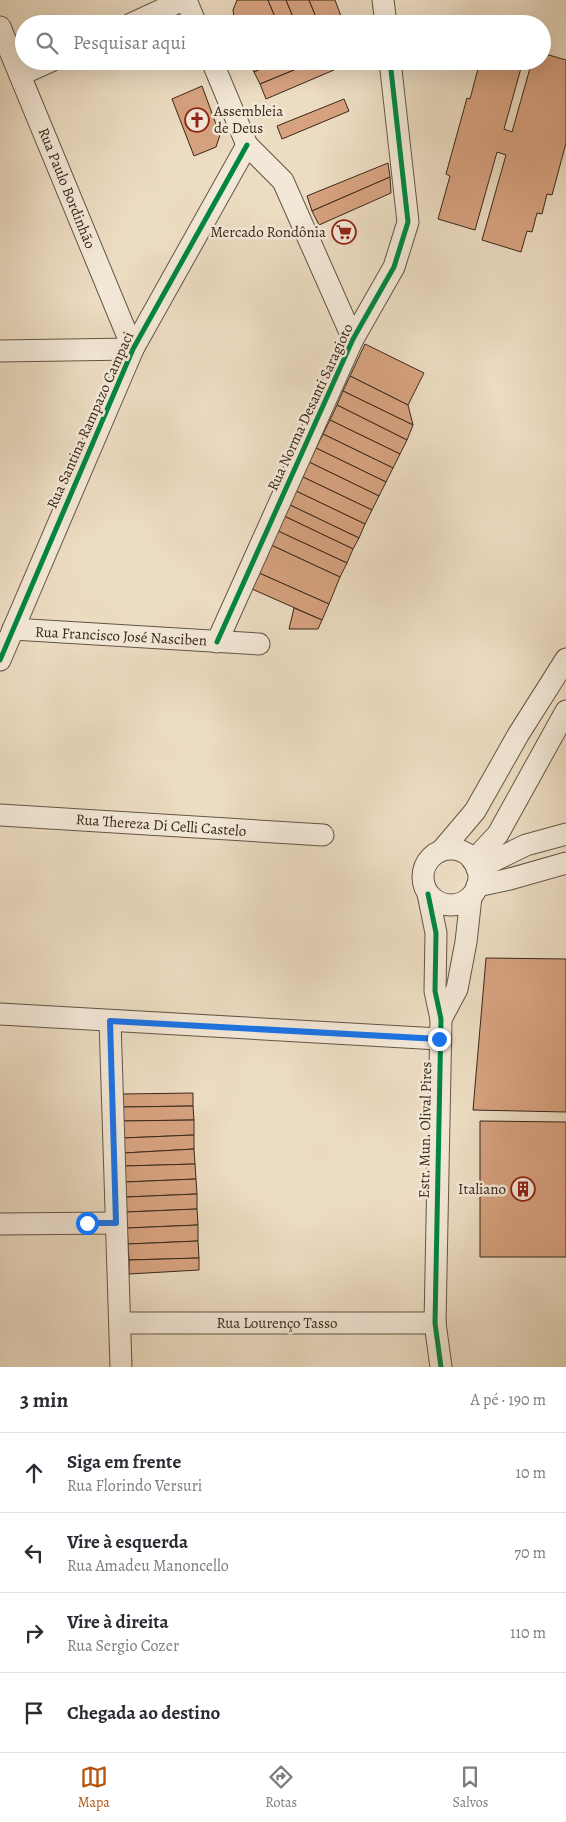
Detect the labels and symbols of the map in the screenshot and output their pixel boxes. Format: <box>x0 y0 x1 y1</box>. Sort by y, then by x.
place label: Assembleia de Deus <box>213 101 283 138</box>
church icon: Assembleia de Deus <box>184 107 210 133</box>
street label: Rua Paulo Bordinhão <box>34 125 100 251</box>
supermarket icon: Mercado Rondônia <box>331 219 357 245</box>
place label: Mercado Rondônia <box>210 222 326 242</box>
street label: Rua Norma Desanti Saragioto <box>262 320 358 494</box>
street label: Rua Santina Rampazo Campaci <box>42 328 138 512</box>
street label: Rua Francisco José Nasciben <box>34 622 208 650</box>
street label: Rua Thereza Di Celli Castelo <box>75 809 247 841</box>
route end <box>428 1028 451 1051</box>
street label: Estr. Mun. Olival Pires <box>414 1062 436 1198</box>
building icon: Italiano <box>510 1176 536 1202</box>
place label: Italiano <box>458 1179 506 1199</box>
route start <box>76 1212 99 1235</box>
street label: Rua Lourenço Tasso <box>216 1313 338 1333</box>

